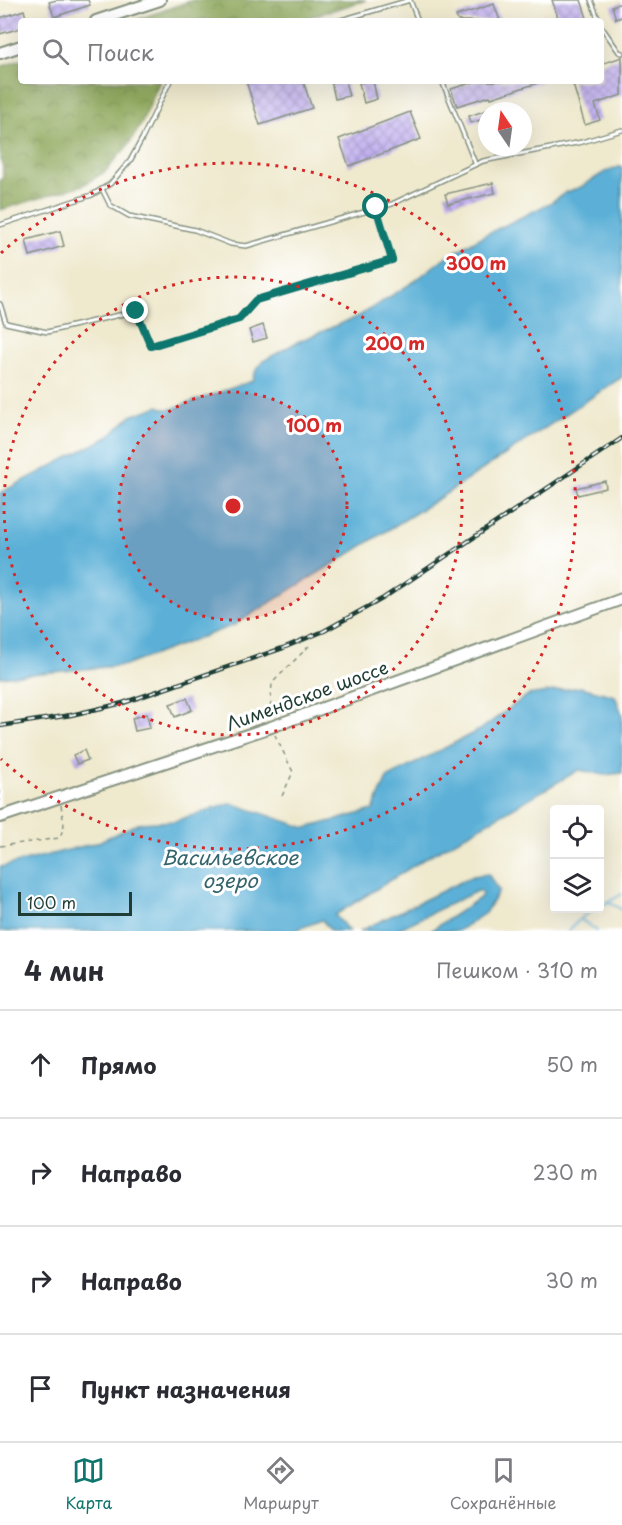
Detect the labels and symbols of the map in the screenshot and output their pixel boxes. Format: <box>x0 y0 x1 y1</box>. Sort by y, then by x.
north arrow <box>478 102 532 156</box>
route start <box>362 193 388 219</box>
text: 300 m <box>446 249 506 276</box>
route end <box>122 297 148 323</box>
text: 200 m <box>365 329 425 356</box>
text: 100 m <box>286 411 342 438</box>
centre of rings <box>223 496 243 516</box>
street label: Лимендское шоссе <box>222 653 392 737</box>
water label: Васильевское озеро <box>161 842 299 895</box>
scale bar <box>18 889 132 916</box>

